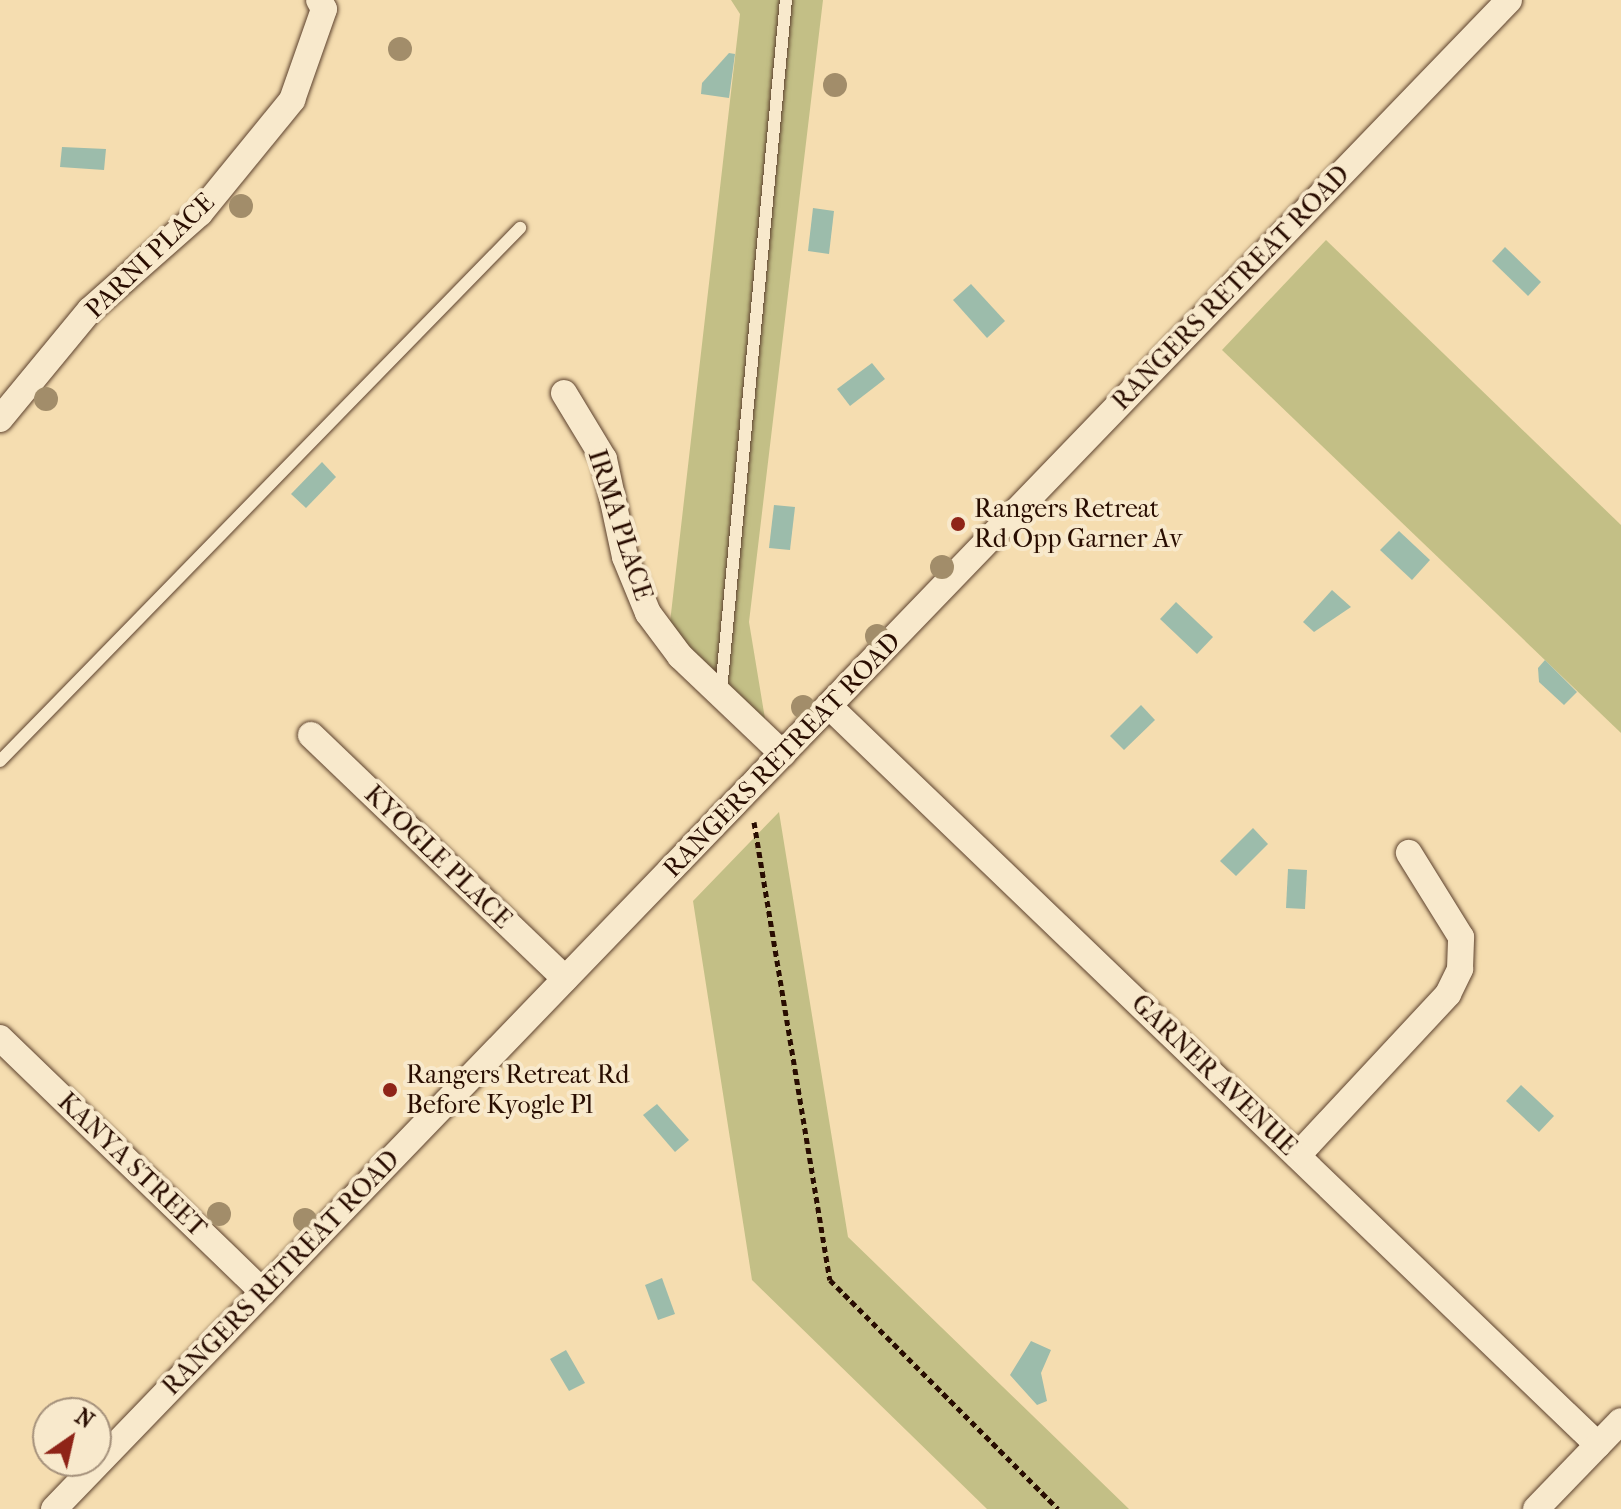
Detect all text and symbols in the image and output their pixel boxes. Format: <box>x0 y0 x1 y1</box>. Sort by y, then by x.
street label: RANGERS RETREAT ROAD <box>1106 159 1356 417</box>
street label: PARNI PLACE <box>79 187 221 325</box>
street label: IRMA PLACE <box>581 446 659 604</box>
place label: Rangers Retreat Rd Opp Garner Av <box>974 493 1182 554</box>
marker: Rangers Retreat Rd Opp Garner Av <box>949 515 967 533</box>
street label: RANGERS RETREAT ROAD <box>657 626 907 884</box>
street label: KYOGLE PLACE <box>358 779 518 935</box>
street label: GARNER AVENUE <box>1125 988 1303 1162</box>
place label: Rangers Retreat Rd Before Kyogle Pl <box>406 1059 629 1120</box>
marker: Rangers Retreat Rd Before Kyogle Pl <box>381 1081 399 1099</box>
street label: KANYA STREET <box>51 1086 213 1244</box>
street label: RANGERS RETREAT ROAD <box>156 1144 406 1402</box>
north arrow <box>32 1397 112 1477</box>
text: N <box>70 1403 98 1434</box>

